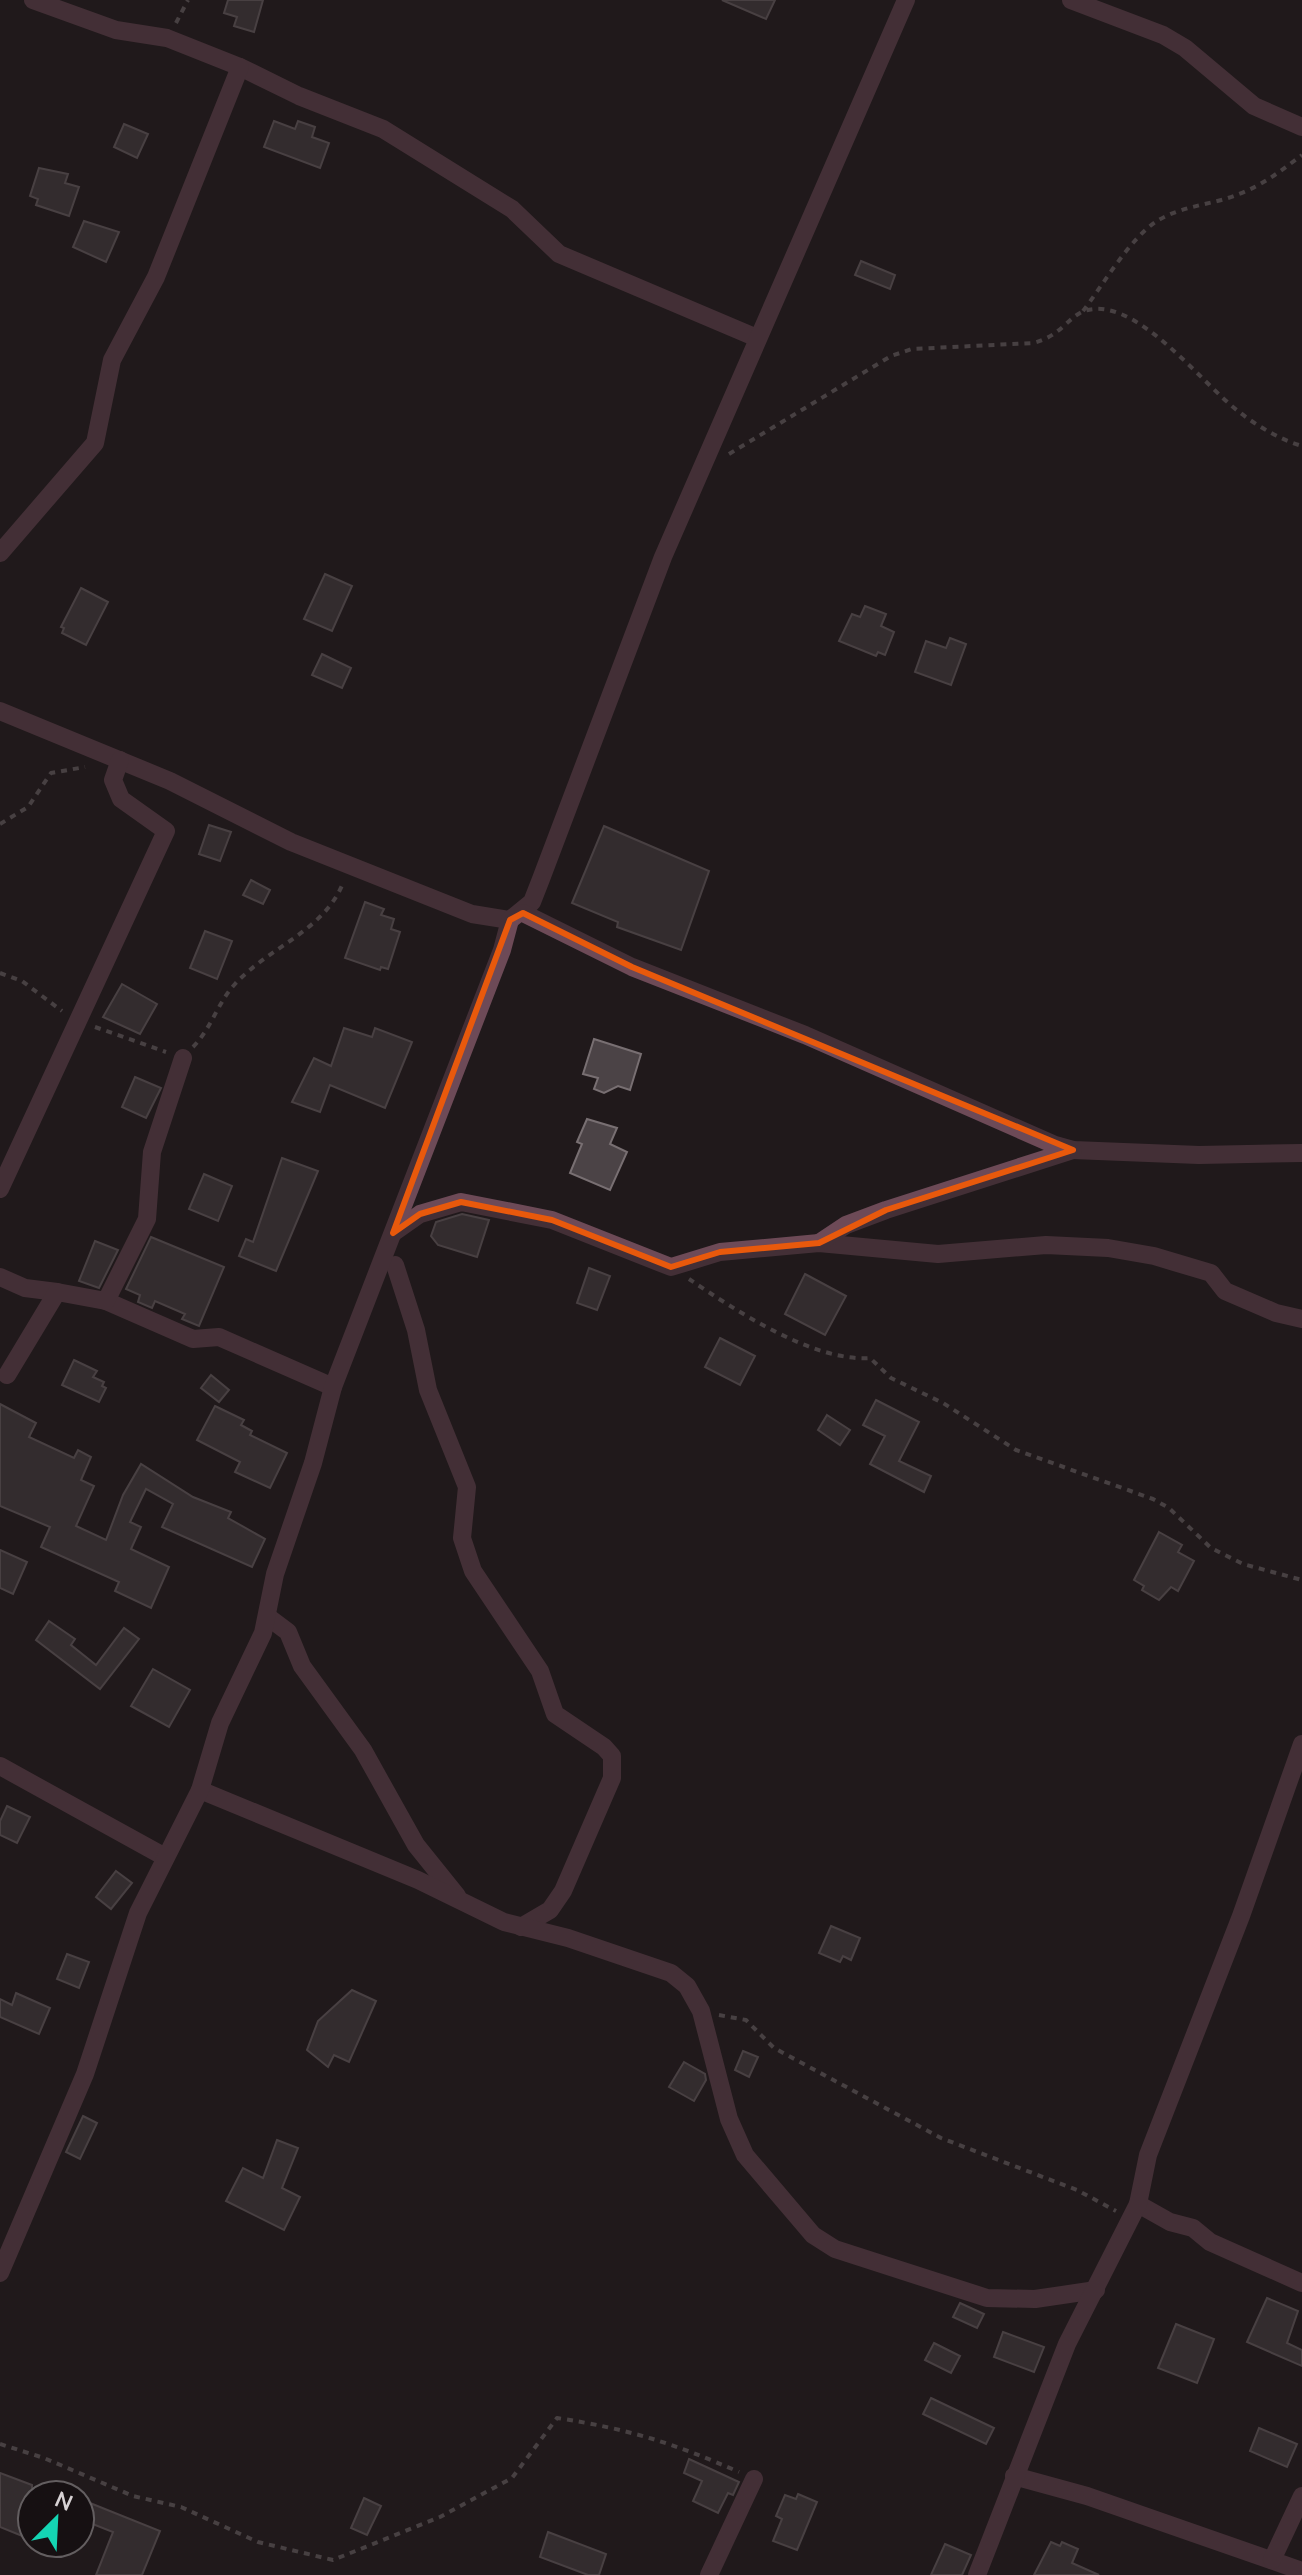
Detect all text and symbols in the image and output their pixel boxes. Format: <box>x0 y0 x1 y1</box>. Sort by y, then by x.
north arrow <box>16 2479 96 2559</box>
text: N <box>50 2485 77 2519</box>

